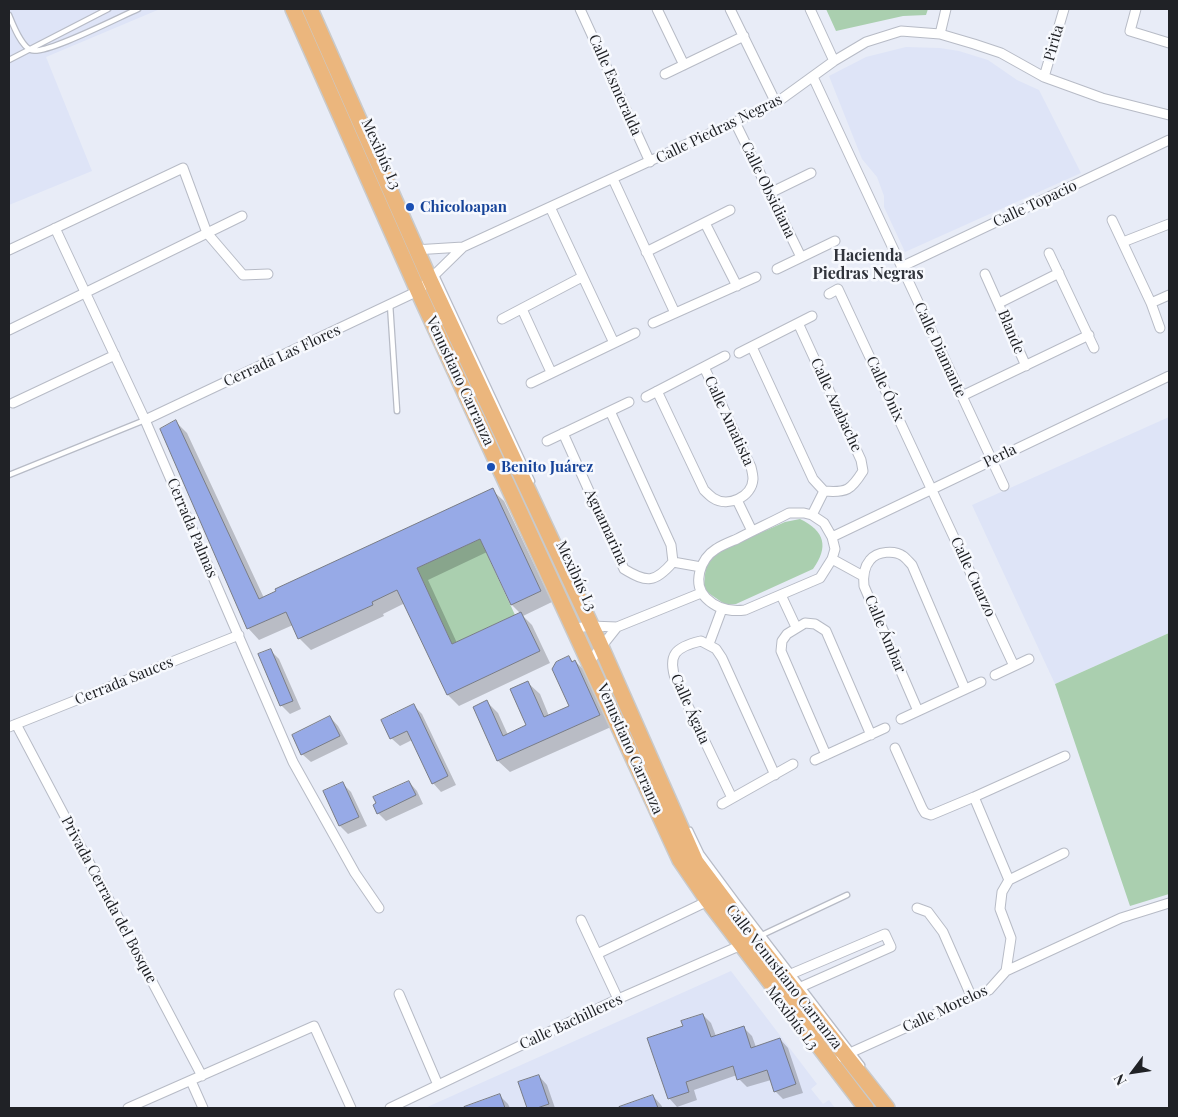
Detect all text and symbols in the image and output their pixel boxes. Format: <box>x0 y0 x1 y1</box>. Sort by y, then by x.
street label: Pirita <box>1040 23 1068 63</box>
street label: Calle Esmeralda <box>585 32 645 138</box>
street label: Calle Piedras Negras <box>653 91 785 167</box>
street label: Mexibús L3 <box>357 116 405 192</box>
street label: Calle Obsidiana <box>737 139 799 241</box>
street label: Calle Topacio <box>990 177 1080 231</box>
place label: Chicoloapan <box>420 198 507 216</box>
marker: Chicoloapan <box>404 201 416 213</box>
district label: Hacienda Piedras Negras <box>812 246 924 284</box>
street label: Calle Diamante <box>910 300 970 400</box>
street label: Blande <box>994 307 1028 357</box>
street label: Venustiano Carranza <box>422 313 498 449</box>
street label: Cerrada Las Flores <box>221 321 343 391</box>
street label: Calle Ónix <box>862 354 908 424</box>
street label: Calle Azabache <box>806 355 866 455</box>
street label: Calle Amatista <box>700 373 758 469</box>
street label: Perla <box>981 440 1019 472</box>
place label: Benito Juárez <box>501 458 593 476</box>
marker: Benito Juárez <box>485 461 497 473</box>
street label: Cerrada Palmas <box>163 475 221 581</box>
street label: Aguamarina <box>581 486 631 568</box>
street label: Calle Cuarzo <box>947 534 999 620</box>
street label: Mexibús L3 <box>552 538 600 614</box>
street label: Calle Ámbar <box>861 592 909 676</box>
street label: Cerrada Sauces <box>72 653 176 709</box>
street label: Calle Ágata <box>667 671 713 747</box>
street label: Venustiano Carranza <box>593 681 667 817</box>
street label: Privada Cerrada del Bosque <box>57 813 161 987</box>
street label: Calle Venustiano Carranza <box>722 901 846 1053</box>
street label: Calle Morelos <box>900 981 990 1037</box>
street label: Mexibús L3 <box>762 982 822 1054</box>
street label: Calle Bachilleres <box>517 990 625 1054</box>
north arrow <box>1108 1047 1158 1097</box>
text: N <box>1109 1071 1130 1089</box>

